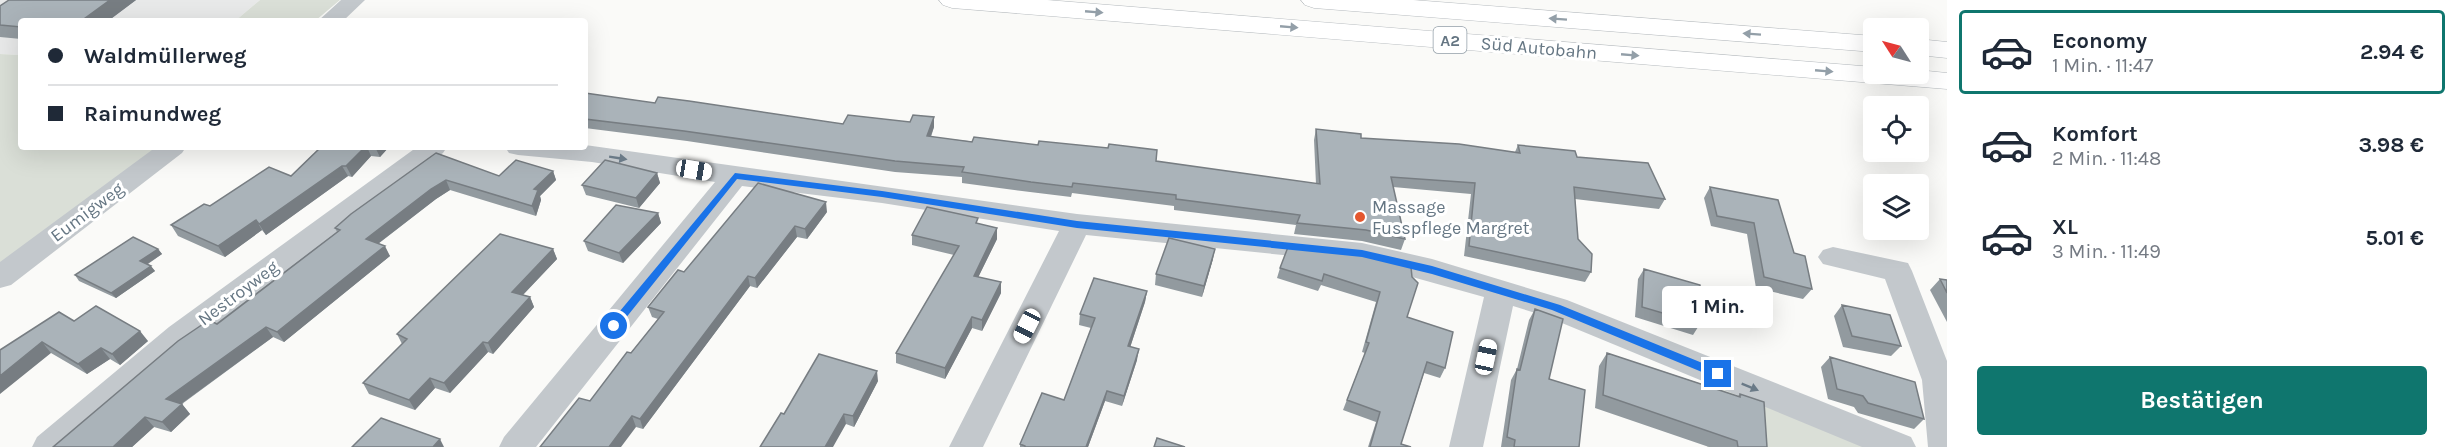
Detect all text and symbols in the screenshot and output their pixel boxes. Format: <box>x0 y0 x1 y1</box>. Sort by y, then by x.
one-way arrow <box>1085 7 1104 16</box>
one-way arrow <box>1548 14 1567 24</box>
north arrow <box>1863 18 1929 84</box>
map controls <box>1863 18 1929 240</box>
one-way arrow <box>1279 23 1298 32</box>
icon: car <box>1980 25 2034 79</box>
road number: A2 <box>1434 27 1466 53</box>
text: Economy <box>2052 28 2147 54</box>
one-way arrow <box>1743 30 1762 39</box>
street label: Süd Autobahn <box>1480 32 1598 64</box>
text: 2.94 € <box>2360 39 2424 65</box>
text: Waldmüllerweg <box>84 43 247 69</box>
one-way arrow <box>1620 50 1639 60</box>
text: 1 Min. · 11:47 <box>2052 54 2153 77</box>
one-way arrow <box>1814 66 1833 76</box>
button: locate <box>1863 96 1929 162</box>
text: Raimundweg <box>84 101 221 127</box>
icon: car <box>1980 118 2034 172</box>
text: Komfort <box>2052 121 2138 147</box>
text: 3.98 € <box>2358 132 2424 158</box>
text: 2 Min. · 11:48 <box>2052 147 2161 170</box>
one-way arrow <box>609 154 628 163</box>
car <box>675 158 713 182</box>
button: layers <box>1863 174 1929 240</box>
street label: Eumigweg <box>46 177 128 247</box>
place label: Massage Fusspflege Margret <box>1372 196 1530 239</box>
marker: Massage Fusspflege Margret <box>1353 210 1367 224</box>
icon: car <box>1980 211 2034 265</box>
text: XL <box>2052 214 2078 240</box>
text: 5.01 € <box>2365 225 2424 251</box>
text: 3 Min. · 11:49 <box>2052 240 2161 263</box>
street label: Nestroyweg <box>193 256 283 330</box>
callout: 1 Min. <box>1662 287 1774 329</box>
text: 1 Min. <box>1691 295 1744 318</box>
car <box>1011 306 1043 346</box>
route start <box>600 312 627 339</box>
car <box>1473 338 1499 376</box>
route end <box>1704 360 1731 387</box>
button: Bestätigen <box>1977 366 2427 435</box>
one-way arrow <box>1741 382 1759 392</box>

